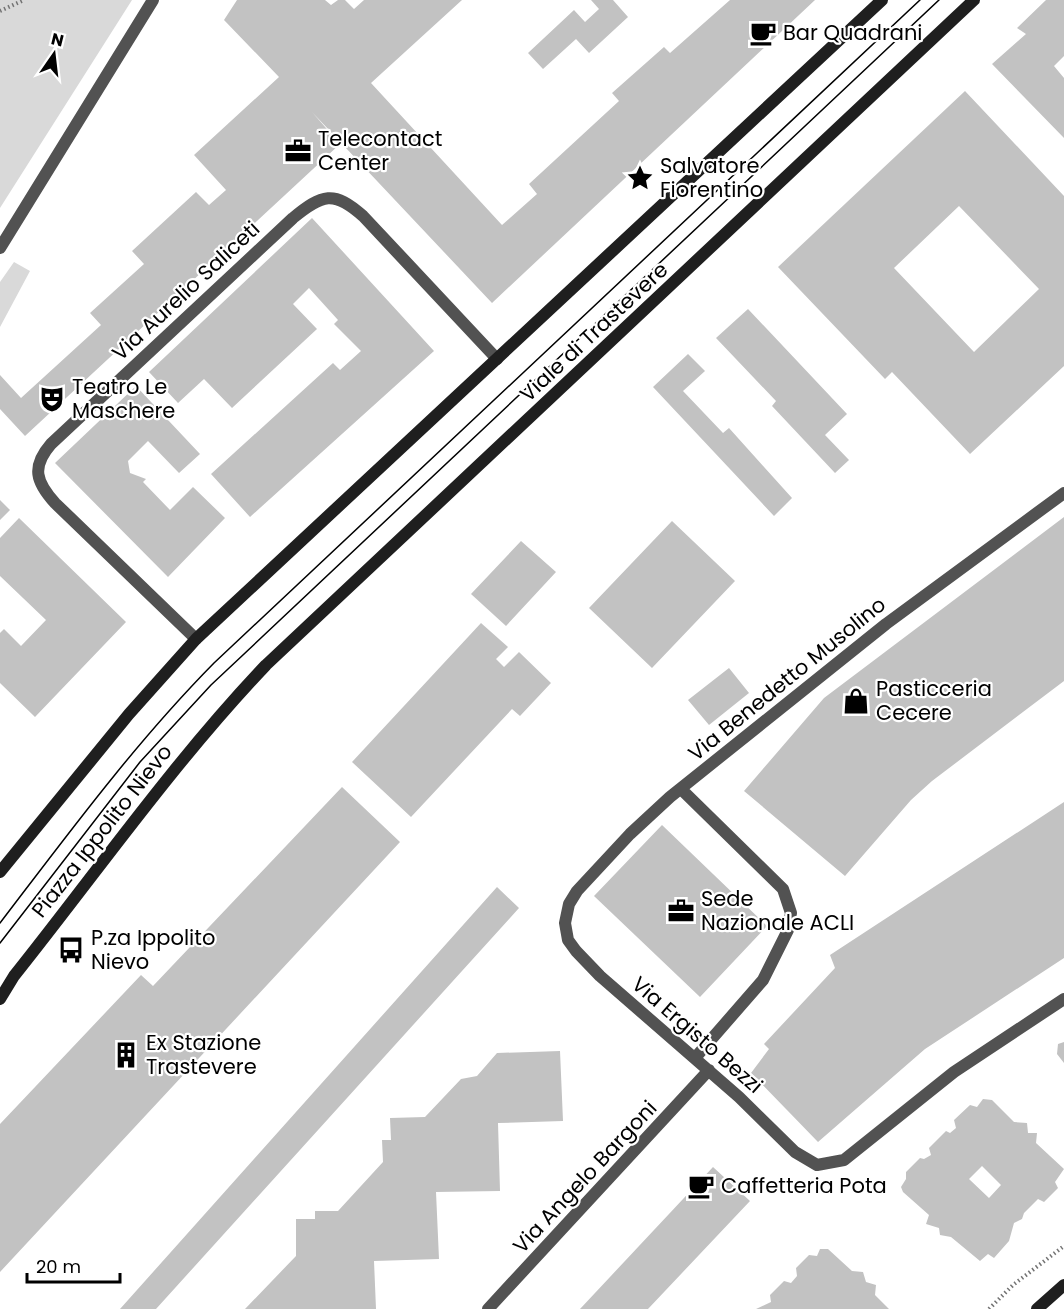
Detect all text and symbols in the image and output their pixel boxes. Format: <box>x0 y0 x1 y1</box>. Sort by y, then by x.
cafe icon: Bar Quadrani <box>748 18 778 48</box>
place label: Bar Quadrani <box>783 18 923 47</box>
north arrow <box>24 24 84 84</box>
text: N <box>49 27 66 53</box>
place label: Telecontact Center <box>318 124 442 177</box>
office icon: Telecontact Center <box>283 136 313 166</box>
place label: Salvatore Fiorentino <box>660 151 763 204</box>
place icon: Salvatore Fiorentino <box>625 163 655 193</box>
street label: Via Aurelio Saliceti <box>105 214 266 367</box>
street label: Viale di Trastevere <box>513 255 674 408</box>
place label: Teatro Le Maschere <box>72 372 175 425</box>
theatre icon: Teatro Le Maschere <box>37 384 67 414</box>
street label: Via Benedetto Musolino <box>682 590 891 767</box>
place label: Pasticceria Cecere <box>876 674 992 727</box>
shop icon: Pasticceria Cecere <box>841 686 871 716</box>
street label: Piazza Ippolito Nievo <box>25 738 178 923</box>
place label: Sede Nazionale ACLI <box>701 884 854 937</box>
office icon: Sede Nazionale ACLI <box>666 896 696 926</box>
place label: P.za Ippolito Nievo <box>91 923 215 976</box>
bus stop icon: P.za Ippolito Nievo <box>56 935 86 965</box>
street label: Via Ergisto Bezzi <box>626 970 769 1100</box>
place label: Ex Stazione Trastevere <box>146 1028 261 1081</box>
building icon: Ex Stazione Trastevere <box>111 1040 141 1070</box>
street label: Via Angelo Bargoni <box>506 1094 663 1259</box>
cafe icon: Caffetteria Pota <box>686 1171 716 1201</box>
place label: Caffetteria Pota <box>721 1171 887 1200</box>
scale bar <box>27 1246 120 1284</box>
text: 20 m <box>36 1254 81 1279</box>

